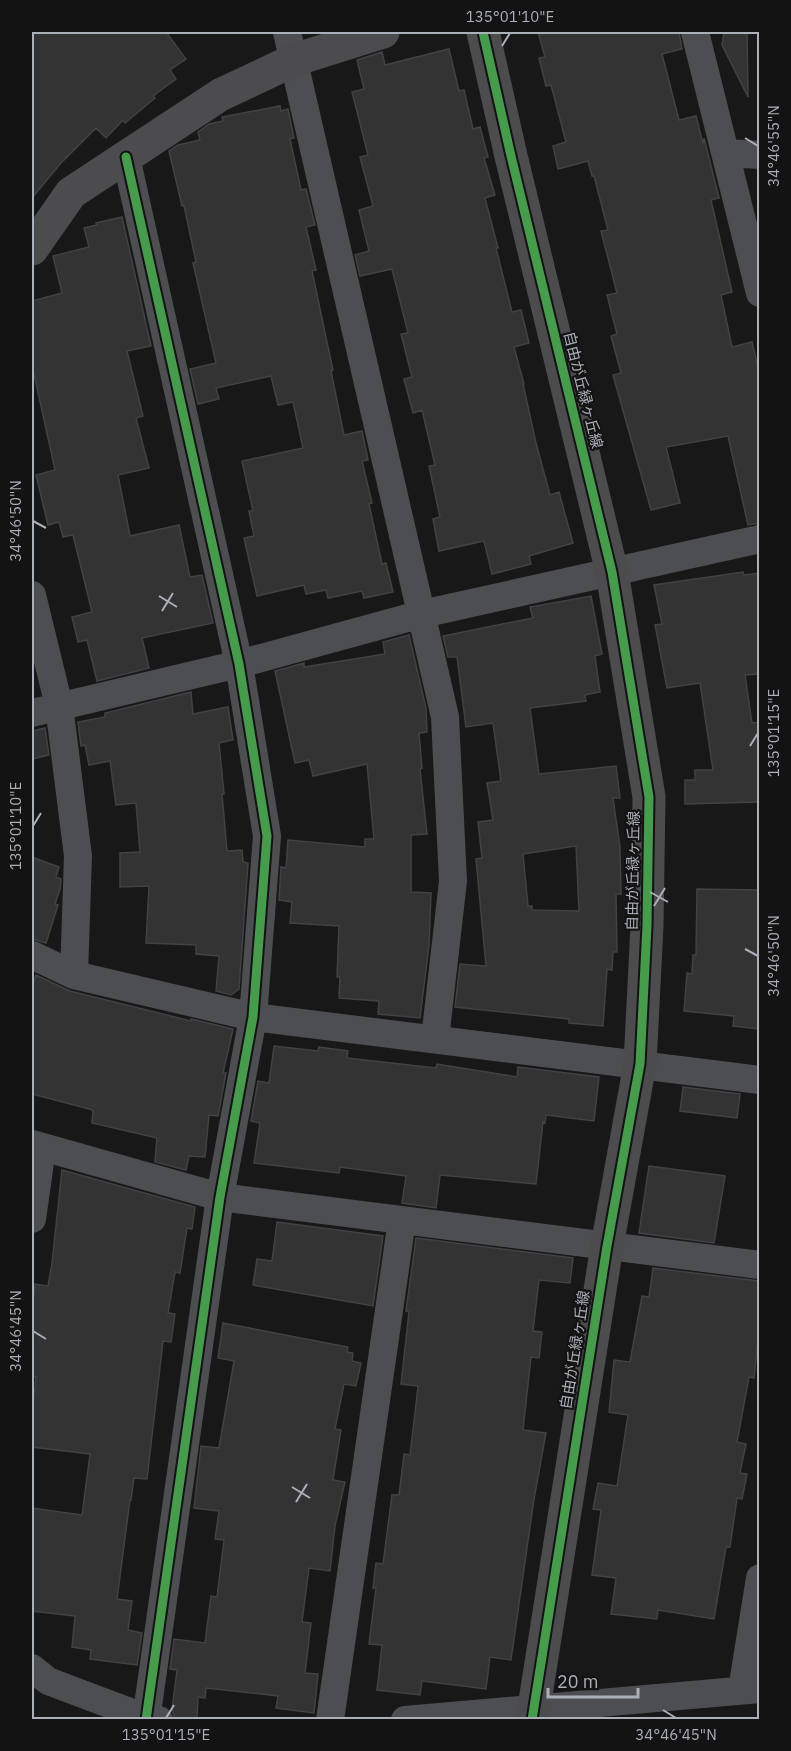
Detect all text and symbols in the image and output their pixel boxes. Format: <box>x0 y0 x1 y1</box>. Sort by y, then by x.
text: 135°01'10"E <box>466 7 554 26</box>
text: 34°46'55"N <box>764 105 783 187</box>
street label: 自由が丘緑ヶ丘線 <box>560 329 607 450</box>
text: 34°46'50"N <box>6 480 25 562</box>
text: 135°01'15"E <box>764 689 783 777</box>
text: 135°01'10"E <box>6 782 25 870</box>
street label: 自由が丘緑ヶ丘線 <box>622 811 643 931</box>
text: 34°46'50"N <box>764 915 783 997</box>
street label: 自由が丘緑ヶ丘線 <box>556 1289 593 1411</box>
text: 34°46'45"N <box>6 1290 25 1372</box>
scale bar <box>548 1661 638 1699</box>
text: 20 m <box>557 1670 599 1693</box>
text: 135°01'15"E <box>122 1725 210 1744</box>
text: 34°46'45"N <box>635 1725 717 1744</box>

